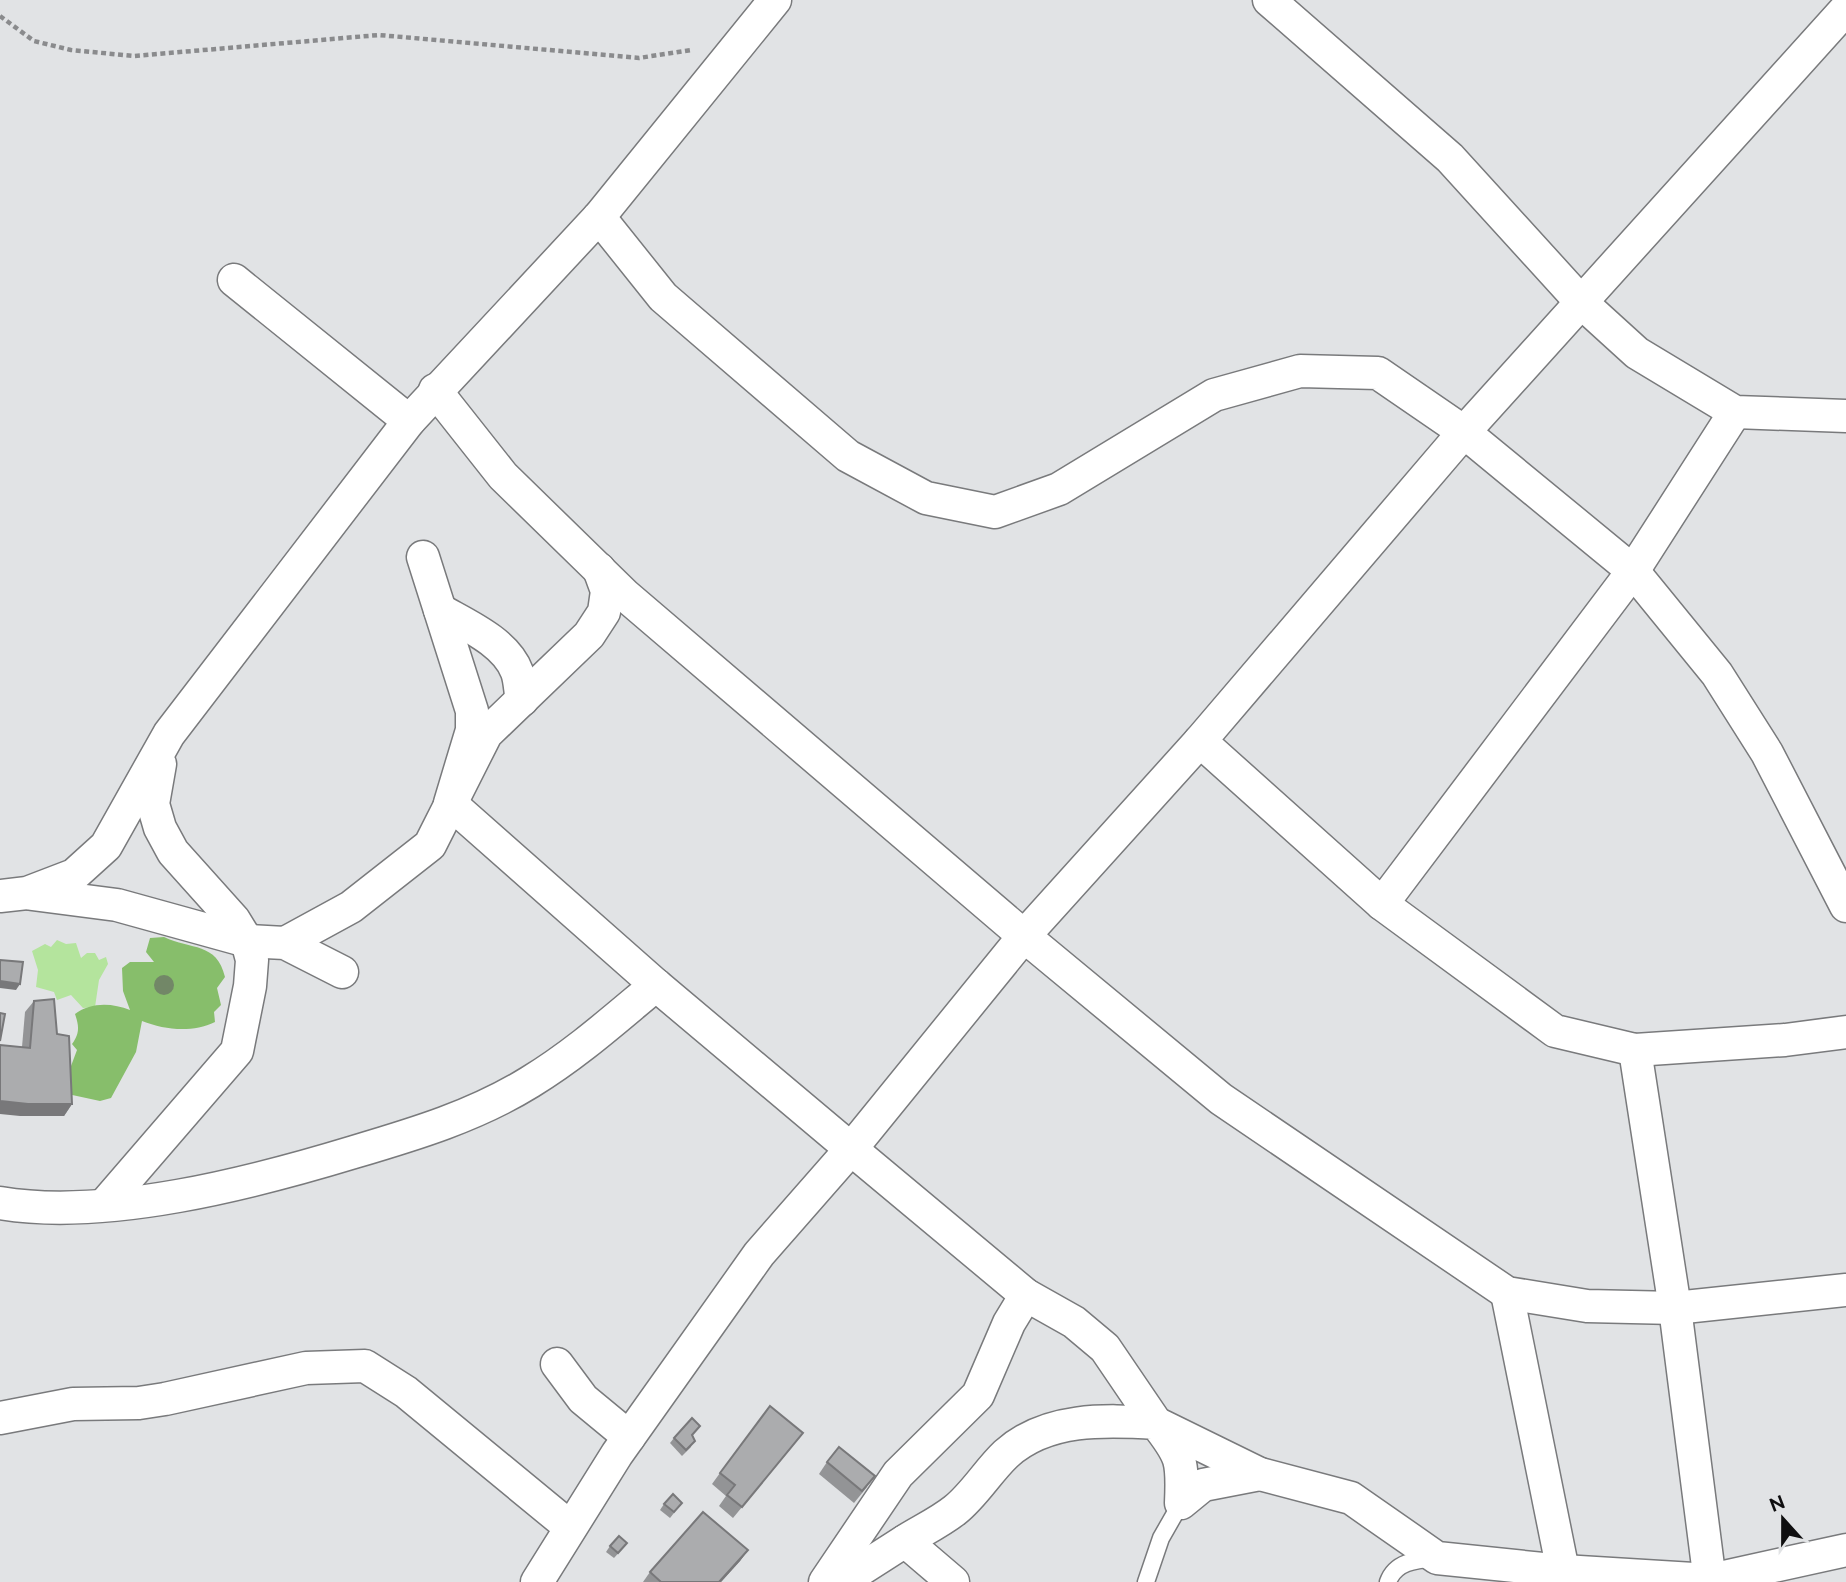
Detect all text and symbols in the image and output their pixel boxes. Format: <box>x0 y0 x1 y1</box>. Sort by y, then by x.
north arrow <box>1748 1484 1818 1554</box>
text: N <box>1766 1490 1788 1516</box>

